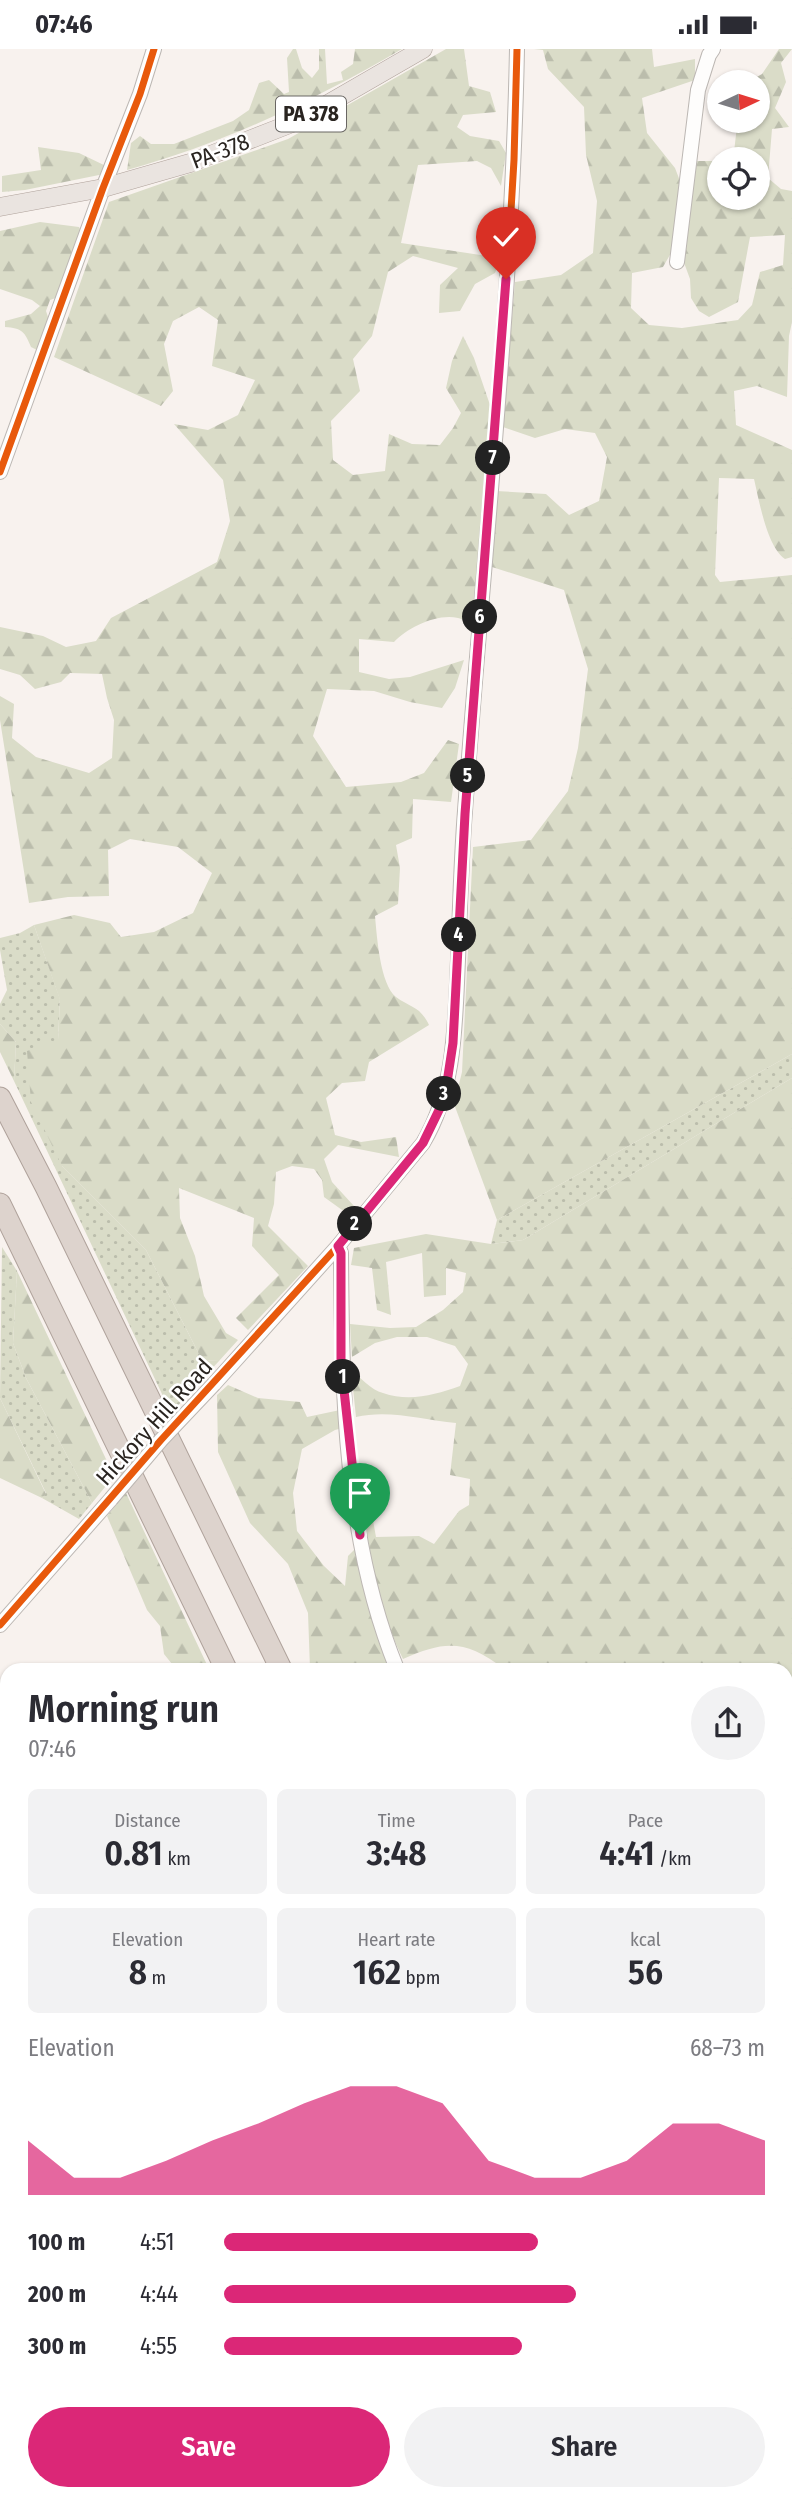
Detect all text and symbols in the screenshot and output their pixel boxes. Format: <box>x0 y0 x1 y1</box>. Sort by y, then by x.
text: 07:46 <box>35 9 93 40</box>
north arrow <box>707 70 770 133</box>
map controls <box>707 70 770 210</box>
road number: PA 378 <box>276 97 346 131</box>
street label: PA-378 <box>187 127 253 175</box>
button: locate <box>707 147 770 210</box>
pin <box>476 207 536 279</box>
icon: check <box>487 218 525 256</box>
pin: 7 <box>476 441 510 475</box>
text: 7 <box>488 446 497 469</box>
pin: 6 <box>462 599 498 635</box>
text: 6 <box>475 605 484 628</box>
pin: 5 <box>450 759 486 793</box>
text: 5 <box>463 764 472 787</box>
pin: 4 <box>442 917 476 952</box>
text: 4 <box>454 923 463 946</box>
pin: 3 <box>426 1077 462 1111</box>
text: 3 <box>439 1082 448 1105</box>
pin: 2 <box>338 1207 372 1241</box>
text: 2 <box>350 1212 359 1235</box>
street label: Hickory Hill Road <box>90 1353 218 1491</box>
pin: 1 <box>326 1359 360 1395</box>
text: 1 <box>338 1365 347 1388</box>
pin <box>330 1463 390 1535</box>
icon: arrive <box>341 1474 379 1512</box>
text: Morning run <box>28 1686 219 1732</box>
button: share <box>691 1686 765 1760</box>
text: 07:46 <box>28 1735 76 1763</box>
text: Distance <box>114 1809 181 1832</box>
text: Time <box>378 1809 415 1832</box>
text: Pace <box>628 1809 663 1832</box>
text: 0.81 <box>104 1832 163 1874</box>
text: 3:48 <box>366 1832 427 1874</box>
text: 4:41 <box>599 1832 655 1874</box>
text: km <box>163 1847 191 1870</box>
text: /km <box>655 1847 692 1870</box>
text: Elevation <box>112 1928 183 1951</box>
text: Heart rate <box>357 1928 436 1951</box>
text: kcal <box>630 1928 661 1951</box>
text: 8 <box>129 1951 147 1993</box>
text: 162 <box>353 1951 401 1993</box>
text: 56 <box>628 1951 663 1993</box>
text: m <box>147 1966 166 1989</box>
text: bpm <box>401 1966 440 1989</box>
text: Elevation <box>28 2034 115 2062</box>
text: 68–73 m <box>690 2034 765 2062</box>
text: 100 m <box>28 2228 85 2256</box>
text: 4:51 <box>140 2228 175 2256</box>
text: 200 m <box>28 2280 86 2308</box>
text: 4:44 <box>140 2280 178 2308</box>
text: 300 m <box>28 2332 86 2360</box>
text: 4:55 <box>140 2332 177 2360</box>
button: Save <box>28 2407 390 2487</box>
button: Share <box>404 2407 765 2487</box>

